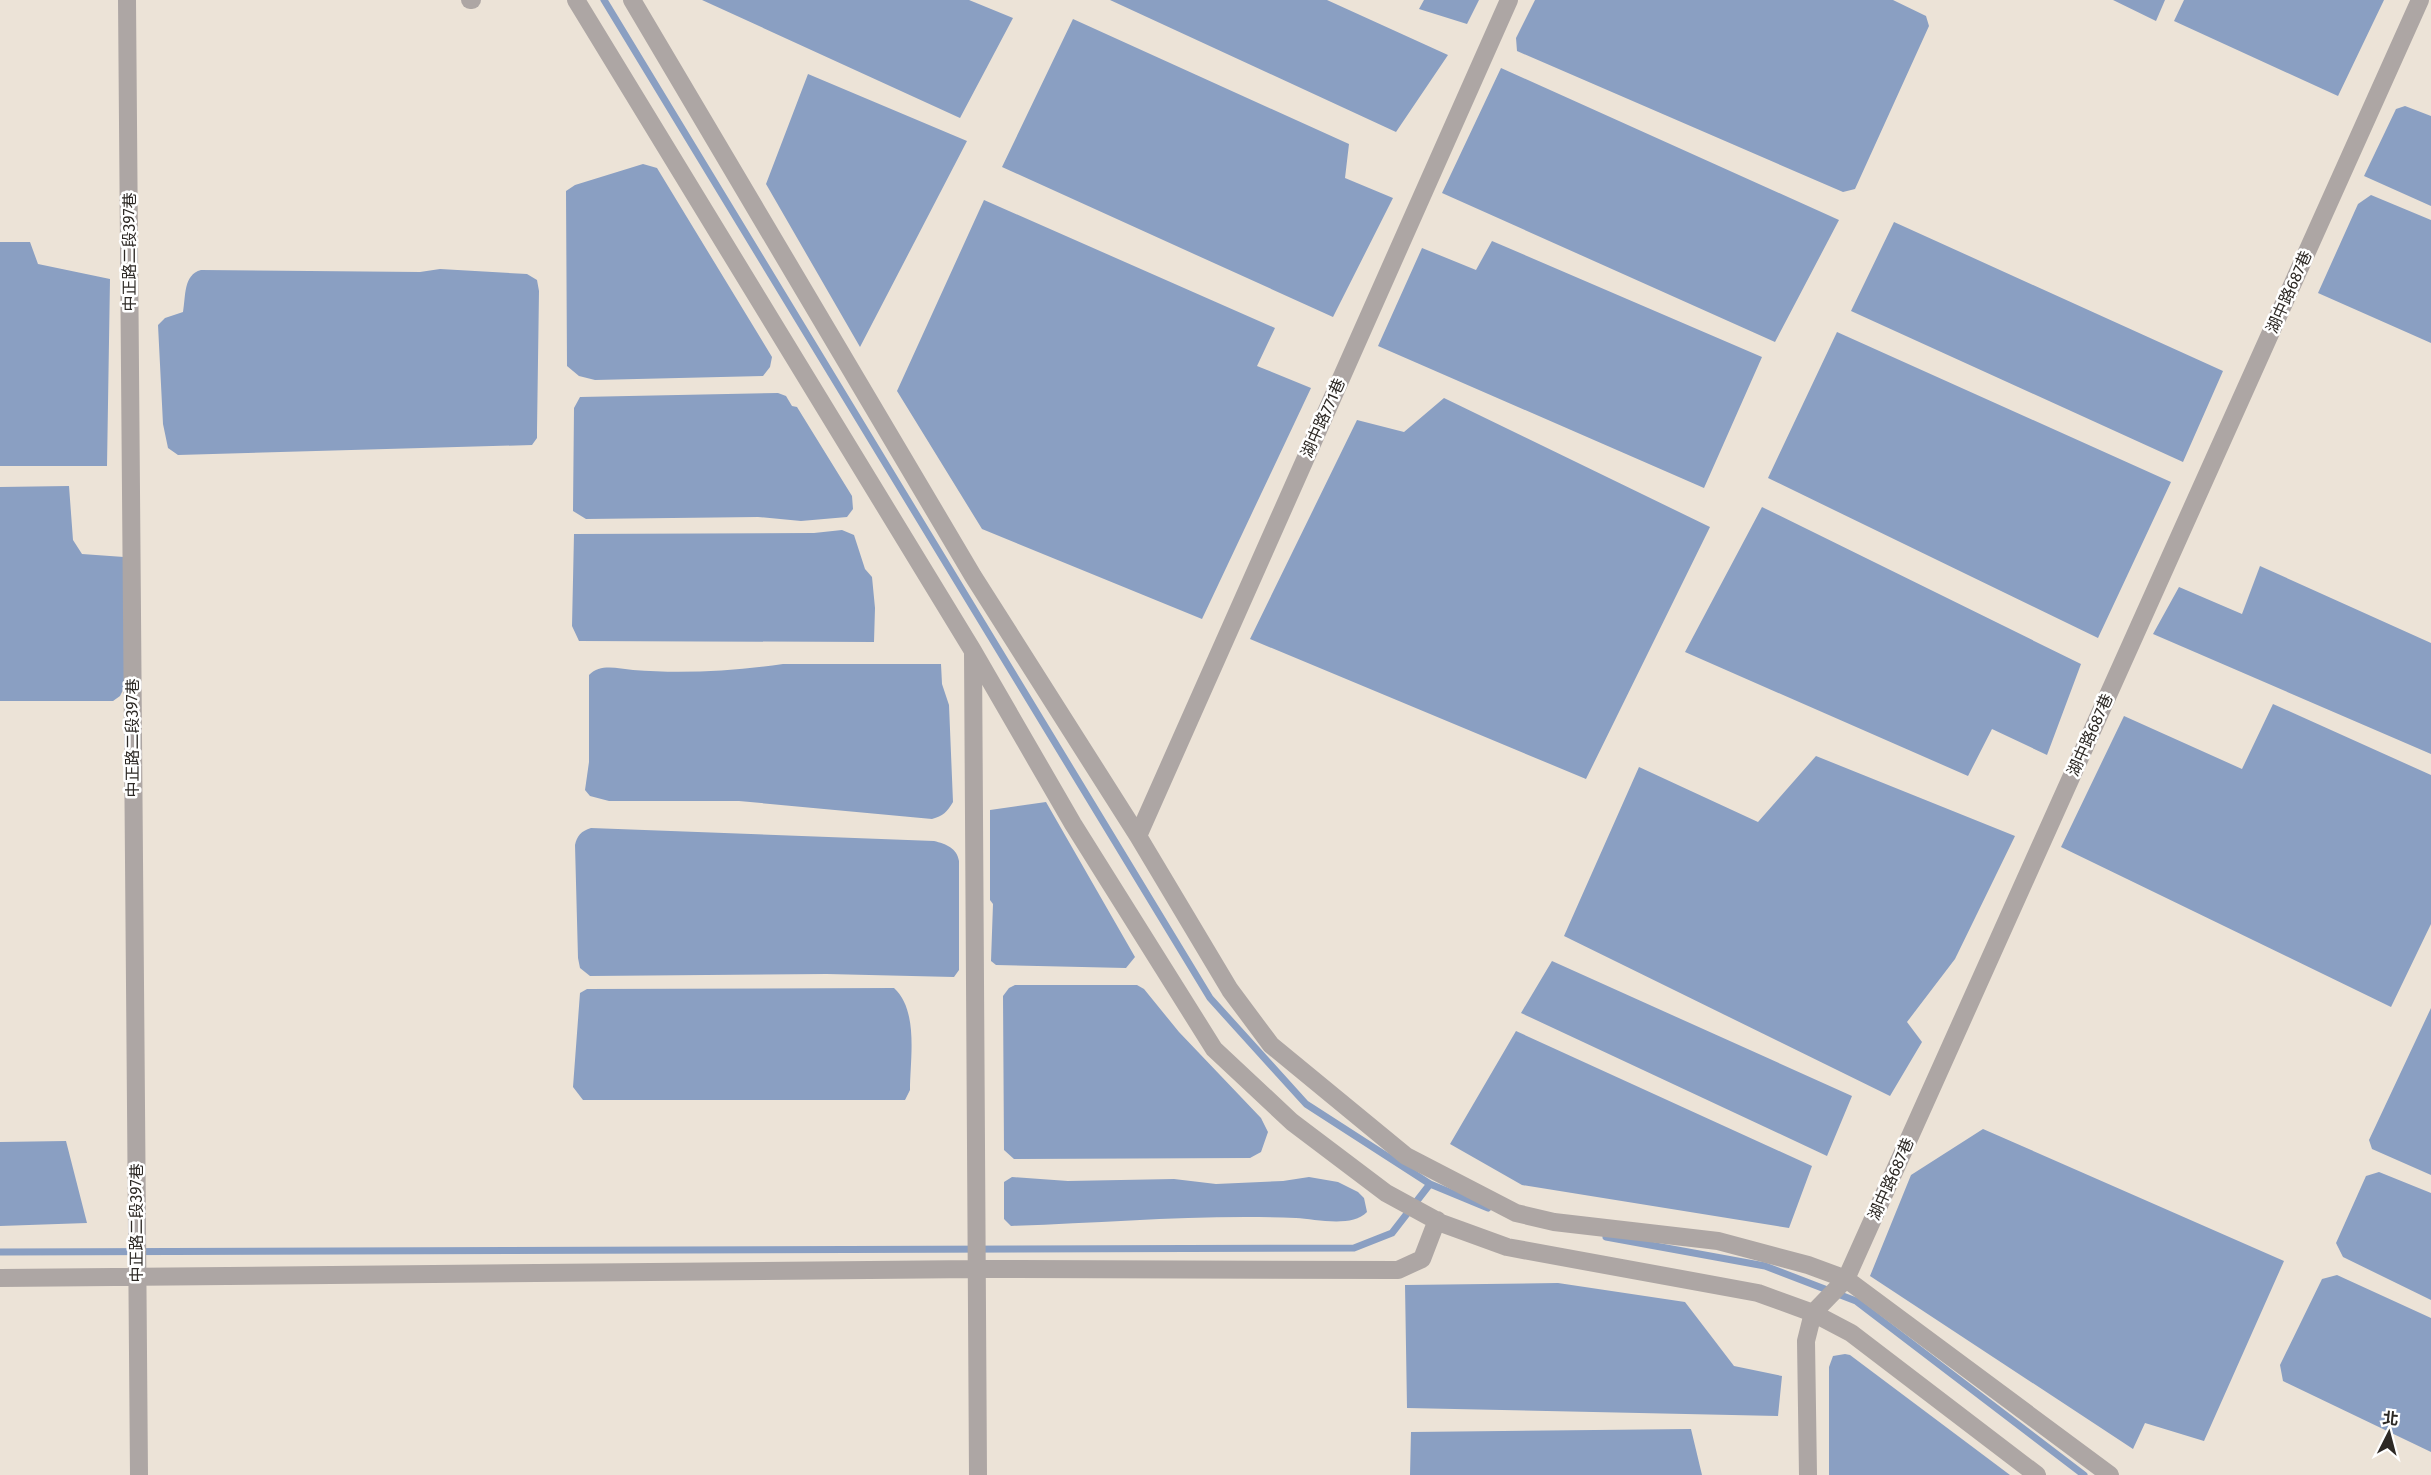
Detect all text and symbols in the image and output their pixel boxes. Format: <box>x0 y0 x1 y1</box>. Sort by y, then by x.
street label: 中正路二段397巷 <box>120 192 139 312</box>
street label: 湖中路687巷 <box>2262 248 2316 336</box>
street label: 湖中路771巷 <box>1297 375 1349 461</box>
street label: 中正路二段397巷 <box>123 678 142 798</box>
street label: 湖中路687巷 <box>2063 691 2117 779</box>
street label: 湖中路687巷 <box>1864 1135 1918 1223</box>
street label: 中正路二段397巷 <box>127 1163 146 1283</box>
north arrow <box>2359 1403 2419 1463</box>
text: 北 <box>2382 1408 2399 1429</box>

